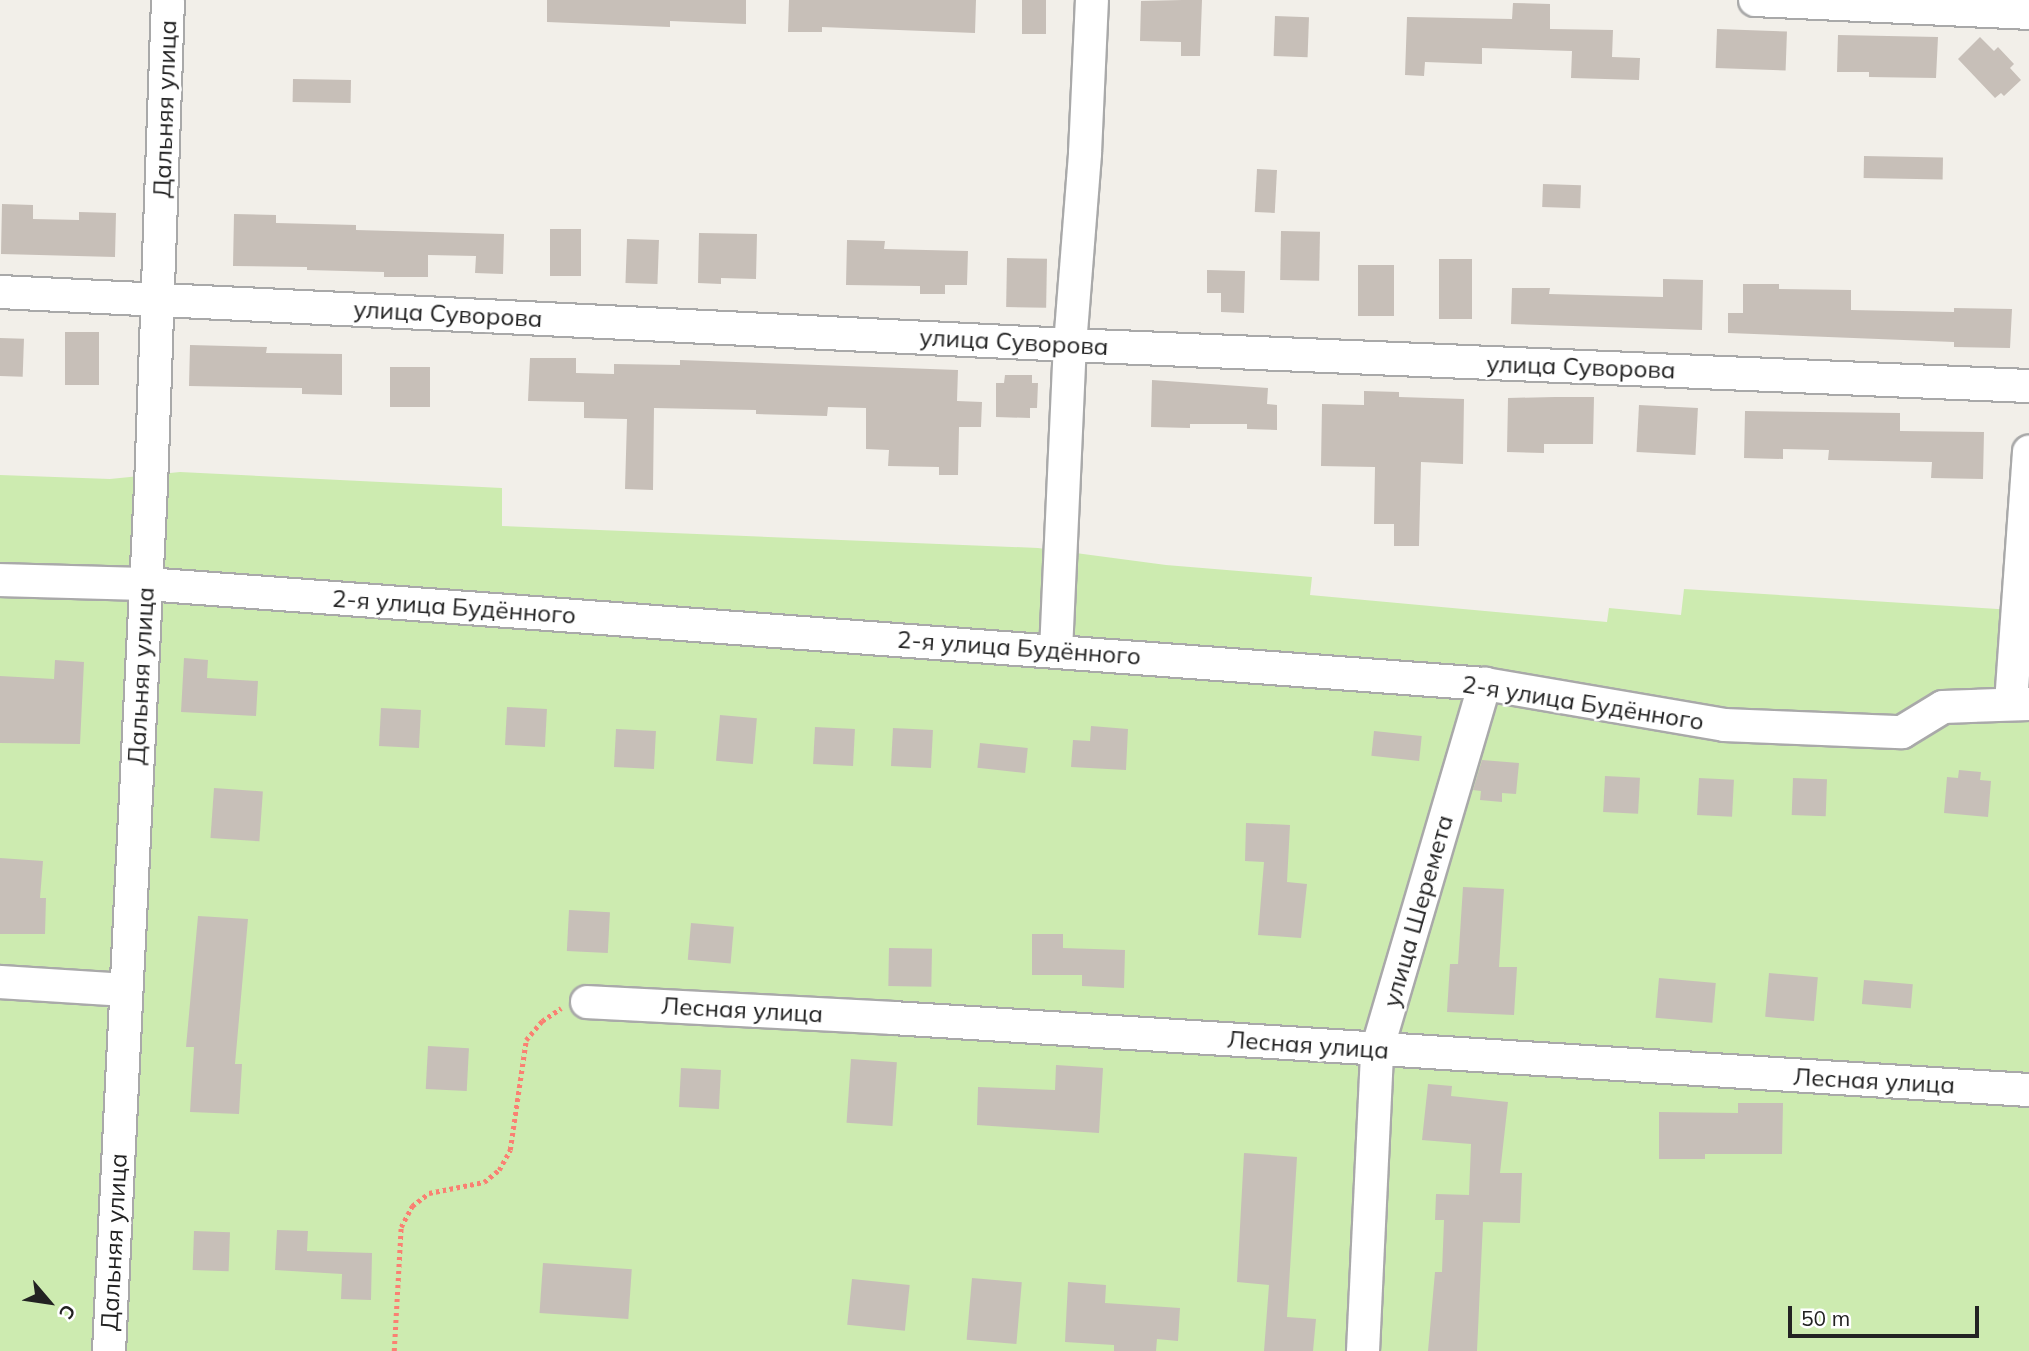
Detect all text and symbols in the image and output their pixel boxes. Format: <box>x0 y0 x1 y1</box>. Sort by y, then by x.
street label: Дальняя улица <box>148 20 182 198</box>
street label: улица Суворова <box>353 295 543 333</box>
street label: улица Суворова <box>919 323 1109 361</box>
street label: улица Суворова <box>1486 349 1676 385</box>
street label: 2-я улица Будённого <box>331 584 577 630</box>
street label: Дальняя улица <box>122 586 160 766</box>
street label: 2-я улица Будённого <box>896 625 1142 671</box>
street label: 2-я улица Будённого <box>1460 670 1706 736</box>
street label: улица Шеремета <box>1377 812 1459 1010</box>
street label: Лесная улица <box>660 991 824 1029</box>
street label: Лесная улица <box>1226 1025 1390 1065</box>
street label: Лесная улица <box>1792 1062 1956 1100</box>
street label: Дальняя улица <box>95 1152 133 1332</box>
north arrow <box>14 1267 84 1337</box>
scale bar <box>1791 1292 1982 1336</box>
text: С <box>54 1301 81 1324</box>
text: 50 m <box>1801 1305 1850 1331</box>

